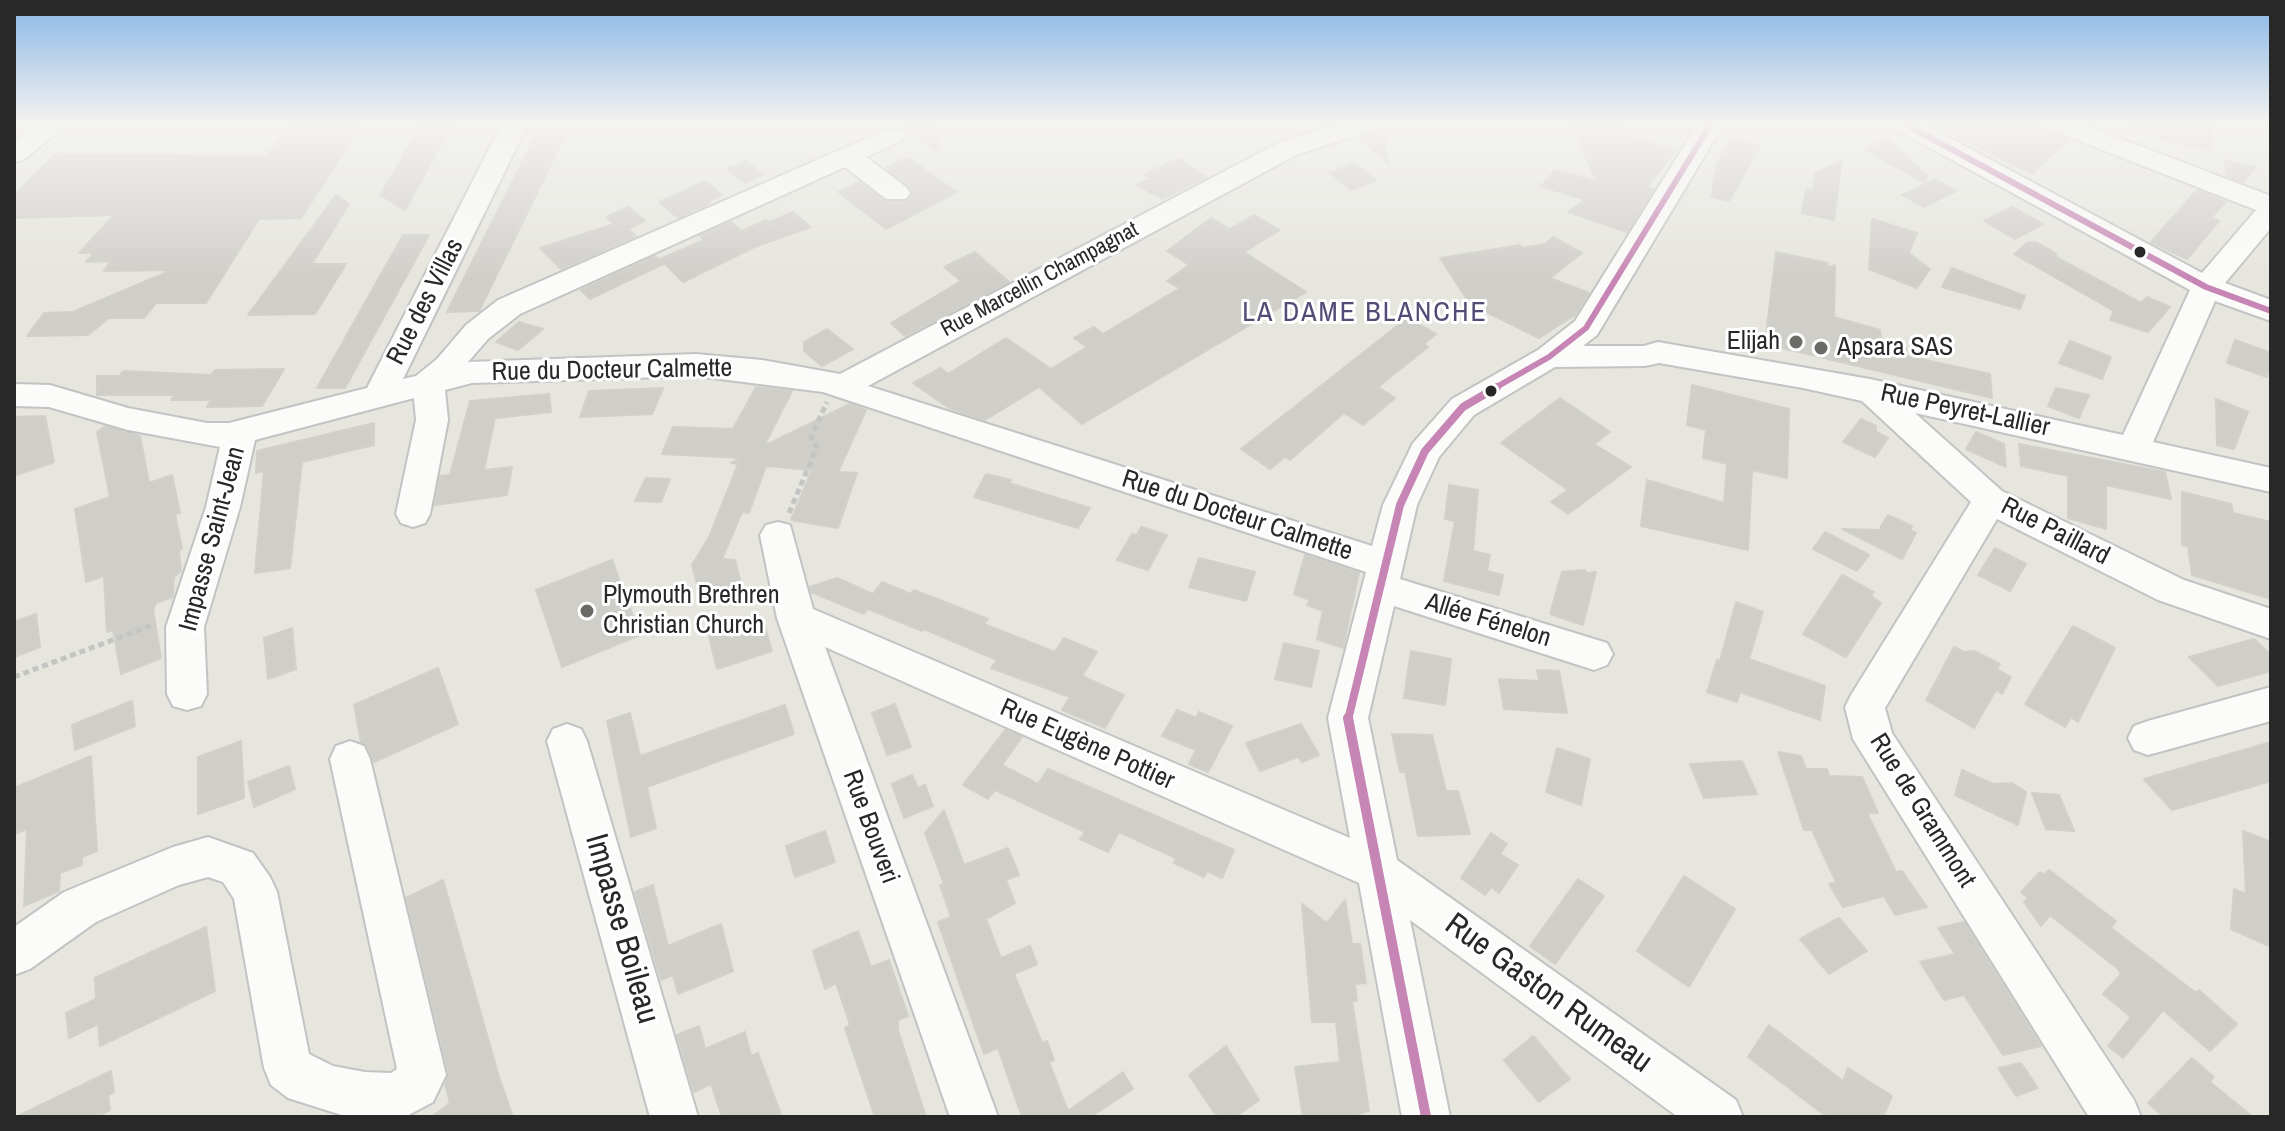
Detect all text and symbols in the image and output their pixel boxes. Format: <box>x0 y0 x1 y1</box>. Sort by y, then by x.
street label: Rue Marcellin Champagnat <box>937 217 1143 343</box>
street label: Rue des Villas <box>381 234 471 370</box>
unlabelled marker <box>2132 244 2148 260</box>
district label: LA DAME BLANCHE <box>1242 296 1488 330</box>
place label: Elijah <box>1727 326 1780 358</box>
place label: Apsara SAS <box>1837 332 1953 364</box>
marker: Elijah <box>1787 333 1805 351</box>
marker: Apsara SAS <box>1812 339 1830 357</box>
street label: Rue du Docteur Calmette <box>491 353 733 389</box>
street label: Rue Peyret-Lallier <box>1878 378 2052 444</box>
unlabelled marker <box>1483 383 1499 399</box>
street label: Impasse Saint-Jean <box>173 443 253 635</box>
street label: Rue du Docteur Calmette <box>1118 464 1356 568</box>
street label: Rue Paillard <box>1996 491 2114 573</box>
place label: Plymouth Brethren Christian Church <box>603 580 780 642</box>
street label: Allée Fénelon <box>1422 587 1554 655</box>
marker: Plymouth Brethren Christian Church <box>578 602 596 620</box>
street label: Rue Eugène Pottier <box>995 693 1179 797</box>
street label: Rue de Grammont <box>1862 728 1982 894</box>
street label: Rue Bouveri <box>835 766 905 888</box>
street label: Impasse Boileau <box>576 830 666 1028</box>
street label: Rue Gaston Rumeau <box>1437 906 1659 1082</box>

